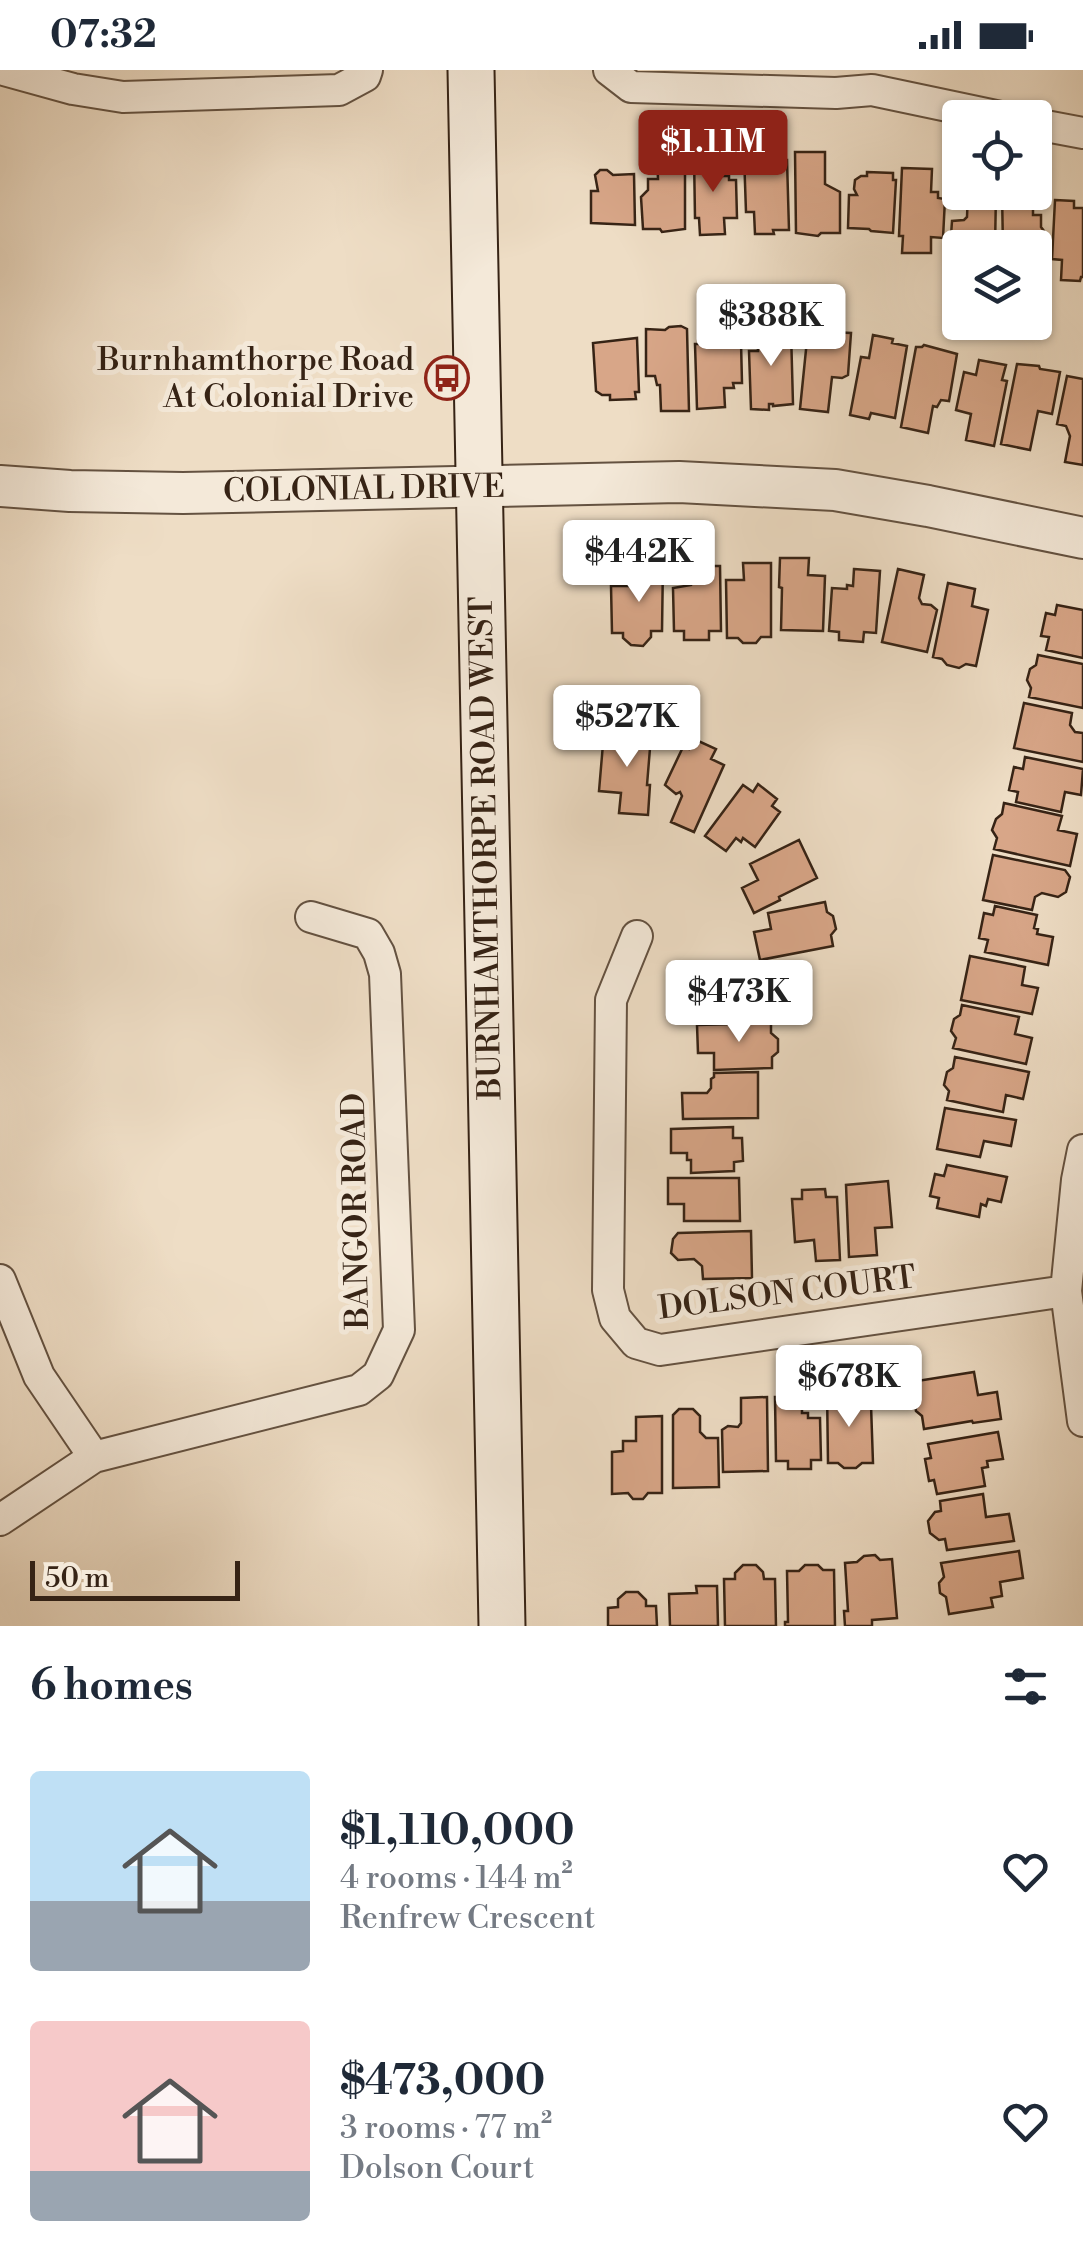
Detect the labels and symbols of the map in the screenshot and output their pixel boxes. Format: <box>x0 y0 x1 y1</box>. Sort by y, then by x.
pin: $1.11M <box>632 110 794 195</box>
pin: $388K <box>701 284 841 369</box>
place label: Burnhamthorpe Road At Colonial Drive <box>97 340 414 417</box>
bus stop icon: Burnhamthorpe Road At Colonial Drive <box>424 355 470 401</box>
street label: COLONIAL DRIVE <box>223 467 505 511</box>
pin: $442K <box>569 520 709 605</box>
street label: BURNHAMTHORPE ROAD WEST <box>462 596 510 1101</box>
pin: $527K <box>557 685 697 770</box>
pin: $473K <box>669 960 809 1045</box>
street label: BANGOR ROAD <box>334 1093 378 1330</box>
street label: DOLSON COURT <box>656 1257 918 1329</box>
pin: $678K <box>779 1345 919 1430</box>
scale bar <box>30 1556 240 1600</box>

